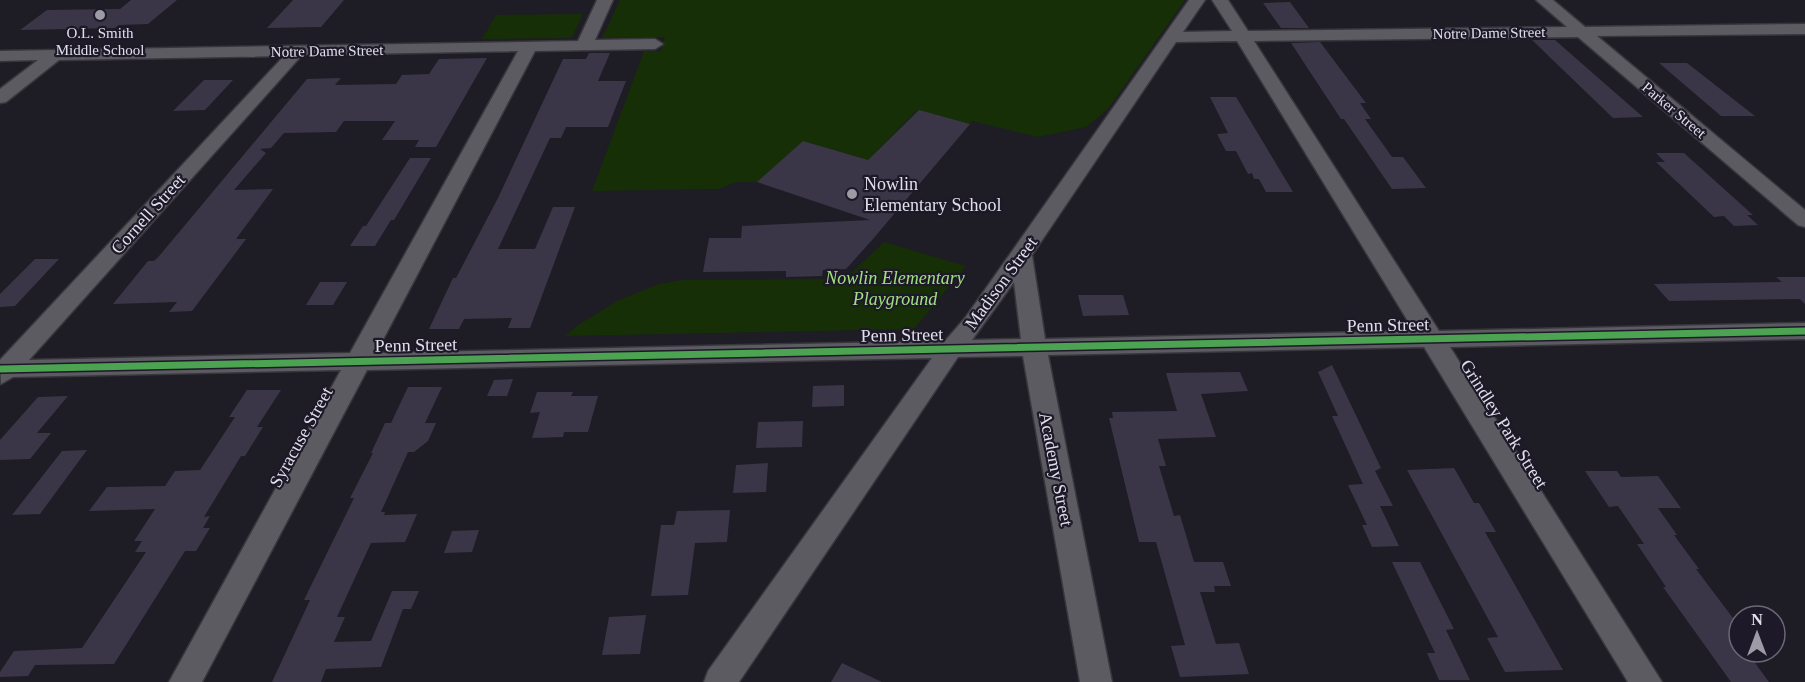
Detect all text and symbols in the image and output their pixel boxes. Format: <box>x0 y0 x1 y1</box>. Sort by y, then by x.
marker: O.L. Smith Middle School <box>93 8 107 22</box>
street label: Notre Dame Street <box>1433 24 1546 42</box>
place label: O.L. Smith Middle School <box>56 25 144 58</box>
street label: Notre Dame Street <box>271 42 384 60</box>
street label: Parker Street <box>1639 79 1710 142</box>
street label: Cornell Street <box>107 170 189 258</box>
place label: Nowlin Elementary School <box>864 174 1001 215</box>
marker: Nowlin Elementary School <box>845 187 859 201</box>
street label: Madison Street <box>961 233 1041 333</box>
park label: Nowlin Elementary Playground <box>824 268 965 309</box>
street label: Penn Street <box>1347 314 1429 336</box>
street label: Penn Street <box>861 324 943 346</box>
street label: Penn Street <box>375 334 457 356</box>
street label: Grindley Park Street <box>1456 356 1552 492</box>
street label: Syracuse Street <box>265 383 337 491</box>
street label: Academy Street <box>1035 410 1077 528</box>
north arrow <box>1727 604 1787 664</box>
text: N <box>1751 611 1763 628</box>

